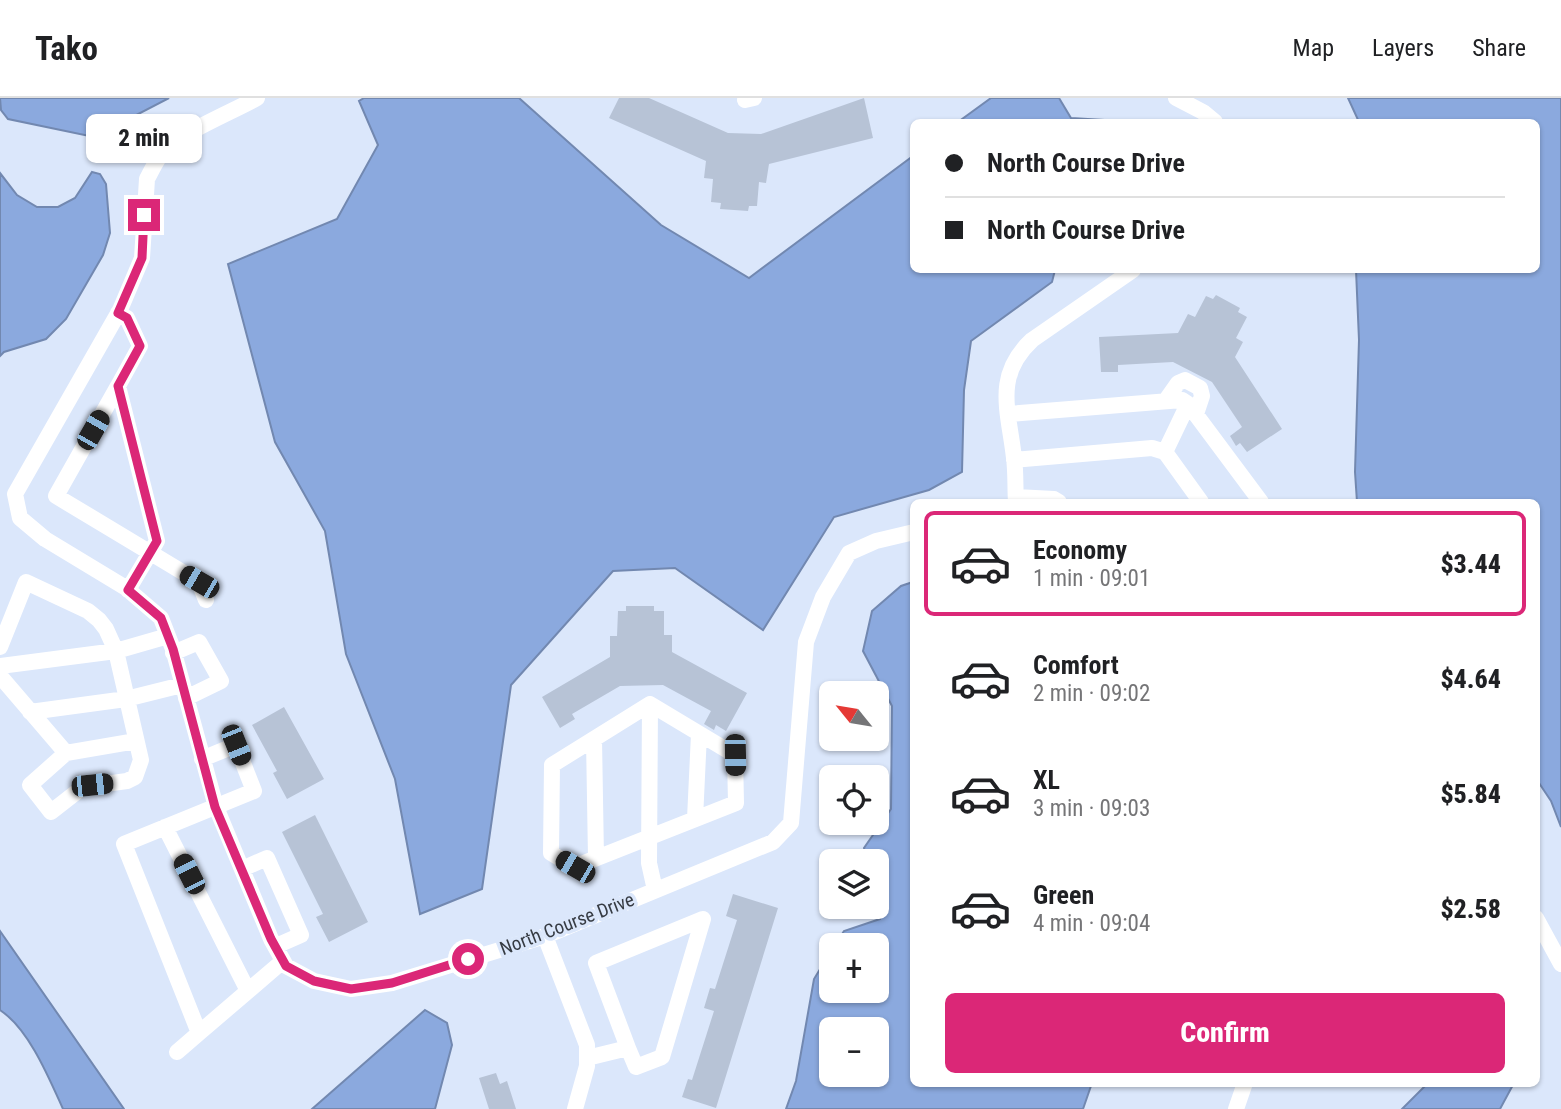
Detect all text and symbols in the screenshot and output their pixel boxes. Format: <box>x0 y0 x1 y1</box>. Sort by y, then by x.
text: Tako <box>35 29 98 68</box>
text: Map <box>1293 34 1334 62</box>
text: Layers <box>1372 34 1434 62</box>
text: Share <box>1472 34 1526 62</box>
callout: 2 min <box>86 114 202 162</box>
text: 2 min <box>118 125 170 152</box>
text: North Course Drive <box>987 148 1185 178</box>
route end <box>128 199 160 231</box>
text: North Course Drive <box>987 215 1185 245</box>
car <box>74 407 113 453</box>
icon: car <box>949 532 1012 595</box>
text: Economy <box>1033 535 1127 565</box>
text: $3.44 <box>1440 549 1501 579</box>
car <box>176 562 223 602</box>
text: 1 min · 09:01 <box>1033 565 1150 592</box>
icon: car <box>949 647 1012 710</box>
text: Comfort <box>1033 650 1119 680</box>
text: $4.64 <box>1440 664 1501 694</box>
text: 2 min · 09:02 <box>1033 680 1150 707</box>
north arrow <box>819 681 889 751</box>
map controls <box>819 681 889 1087</box>
car <box>219 722 254 768</box>
car <box>725 734 746 776</box>
icon: car <box>949 762 1012 825</box>
button: locate <box>819 765 889 835</box>
text: XL <box>1033 765 1060 795</box>
car <box>71 772 114 798</box>
text: $5.84 <box>1440 779 1501 809</box>
text: 3 min · 09:03 <box>1033 795 1150 822</box>
car <box>552 847 599 887</box>
button: layers <box>819 849 889 919</box>
car <box>171 851 208 897</box>
icon: car <box>949 877 1012 940</box>
text: Green <box>1033 880 1094 910</box>
street label: North Course Drive <box>497 888 637 960</box>
text: $2.58 <box>1440 894 1501 924</box>
text: 4 min · 09:04 <box>1033 910 1150 937</box>
button: + <box>819 933 889 1003</box>
route start <box>452 943 484 975</box>
button: Confirm <box>945 993 1505 1073</box>
button: − <box>819 1017 889 1087</box>

